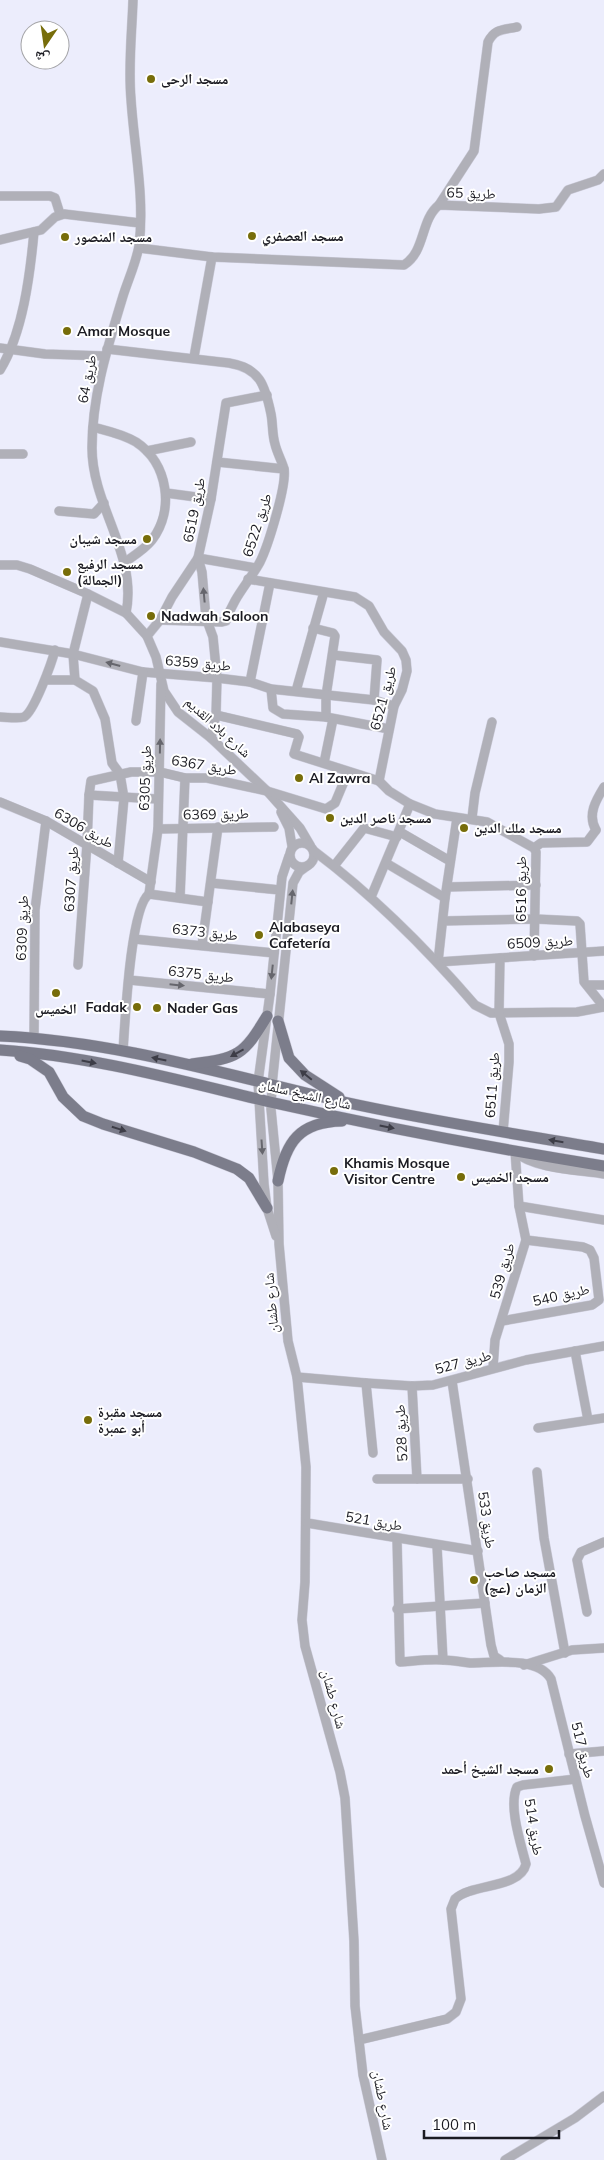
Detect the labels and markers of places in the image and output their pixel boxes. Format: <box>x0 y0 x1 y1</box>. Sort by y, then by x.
place label: مسجد الرحى <box>161 70 229 88</box>
marker: مسجد الرحى <box>145 73 157 85</box>
place label: مسجد العصفري <box>262 227 344 247</box>
place label: مسجد المنصور <box>74 228 152 246</box>
marker: مسجد العصفري <box>246 230 258 242</box>
marker: مسجد المنصور <box>59 231 71 243</box>
place label: Amar Mosque <box>77 322 171 340</box>
marker: Amar Mosque <box>61 325 73 337</box>
place label: مسجد شيبان <box>69 530 137 548</box>
marker: مسجد شيبان <box>141 533 153 545</box>
place label: مسجد الرفيع (الجمالة) <box>77 555 143 589</box>
marker: مسجد الرفيع (الجمالة) <box>61 566 73 578</box>
place label: Nadwah Saloon <box>161 607 269 625</box>
marker: Nadwah Saloon <box>145 610 157 622</box>
place label: Al Zawra <box>309 769 370 787</box>
marker: Al Zawra <box>293 772 305 784</box>
place label: مسجد ناصر الدين <box>340 809 432 827</box>
marker: مسجد ناصر الدين <box>324 812 336 824</box>
place label: مسجد ملك الدين <box>474 819 562 837</box>
marker: مسجد ملك الدين <box>458 822 470 834</box>
place label: Alabaseya Cafetería <box>269 918 340 952</box>
marker: Alabaseya Cafetería <box>253 929 265 941</box>
marker: الخميس <box>50 987 62 999</box>
place label: Fadak <box>86 998 127 1016</box>
place label: Nader Gas <box>167 999 238 1017</box>
place label: الخميس <box>35 1000 77 1018</box>
marker: Fadak <box>131 1001 143 1013</box>
marker: Nader Gas <box>151 1002 163 1014</box>
place label: Khamis Mosque Visitor Centre <box>343 1154 450 1188</box>
marker: Khamis Mosque Visitor Centre <box>328 1165 340 1177</box>
place label: مسجد الخميس <box>471 1168 549 1186</box>
marker: مسجد الخميس <box>455 1171 467 1183</box>
place label: مسجد مقبرة أبو عمبرة <box>98 1403 162 1437</box>
marker: مسجد مقبرة أبو عمبرة <box>82 1414 94 1426</box>
place label: مسجد صاحب الزمان (عج) <box>484 1563 556 1597</box>
marker: مسجد صاحب الزمان (عج) <box>468 1574 480 1586</box>
place label: مسجد الشيخ أحمد <box>441 1760 539 1778</box>
marker: مسجد الشيخ أحمد <box>543 1763 555 1775</box>

